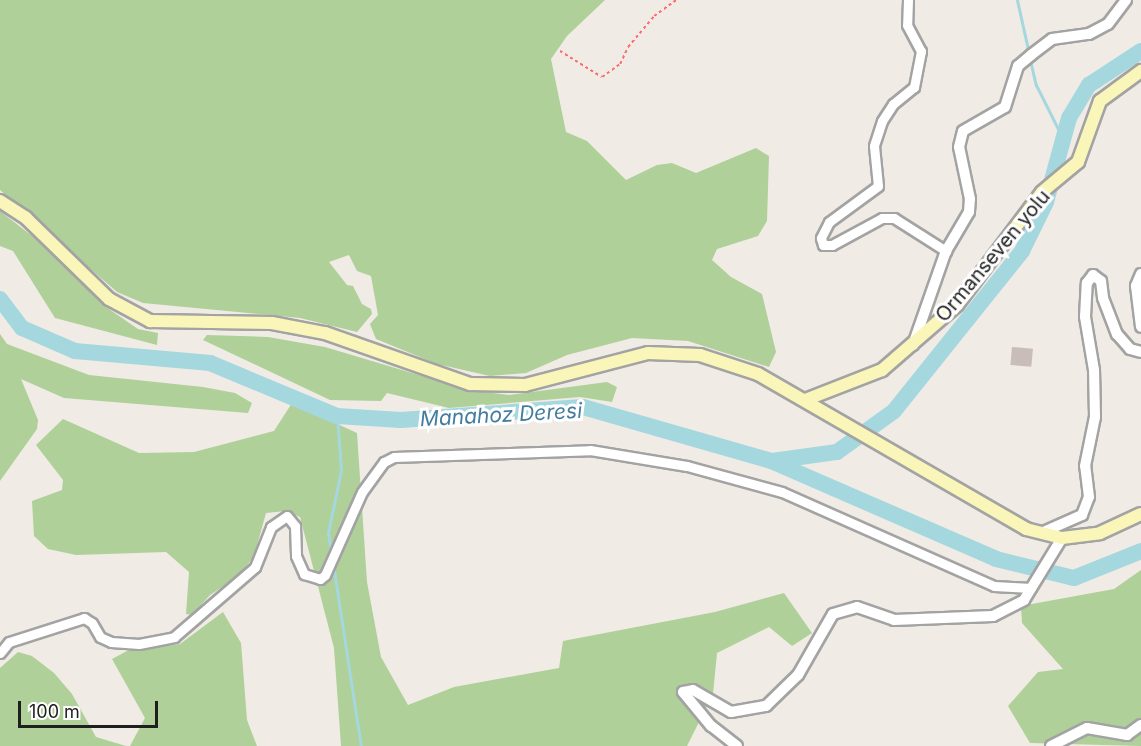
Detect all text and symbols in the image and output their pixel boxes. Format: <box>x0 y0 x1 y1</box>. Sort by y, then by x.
street label: Ormanseven yolu <box>931 185 1055 327</box>
water label: Manahoz Deresi <box>419 398 583 432</box>
scale bar <box>21 689 160 727</box>
text: 100 m <box>29 701 80 722</box>

